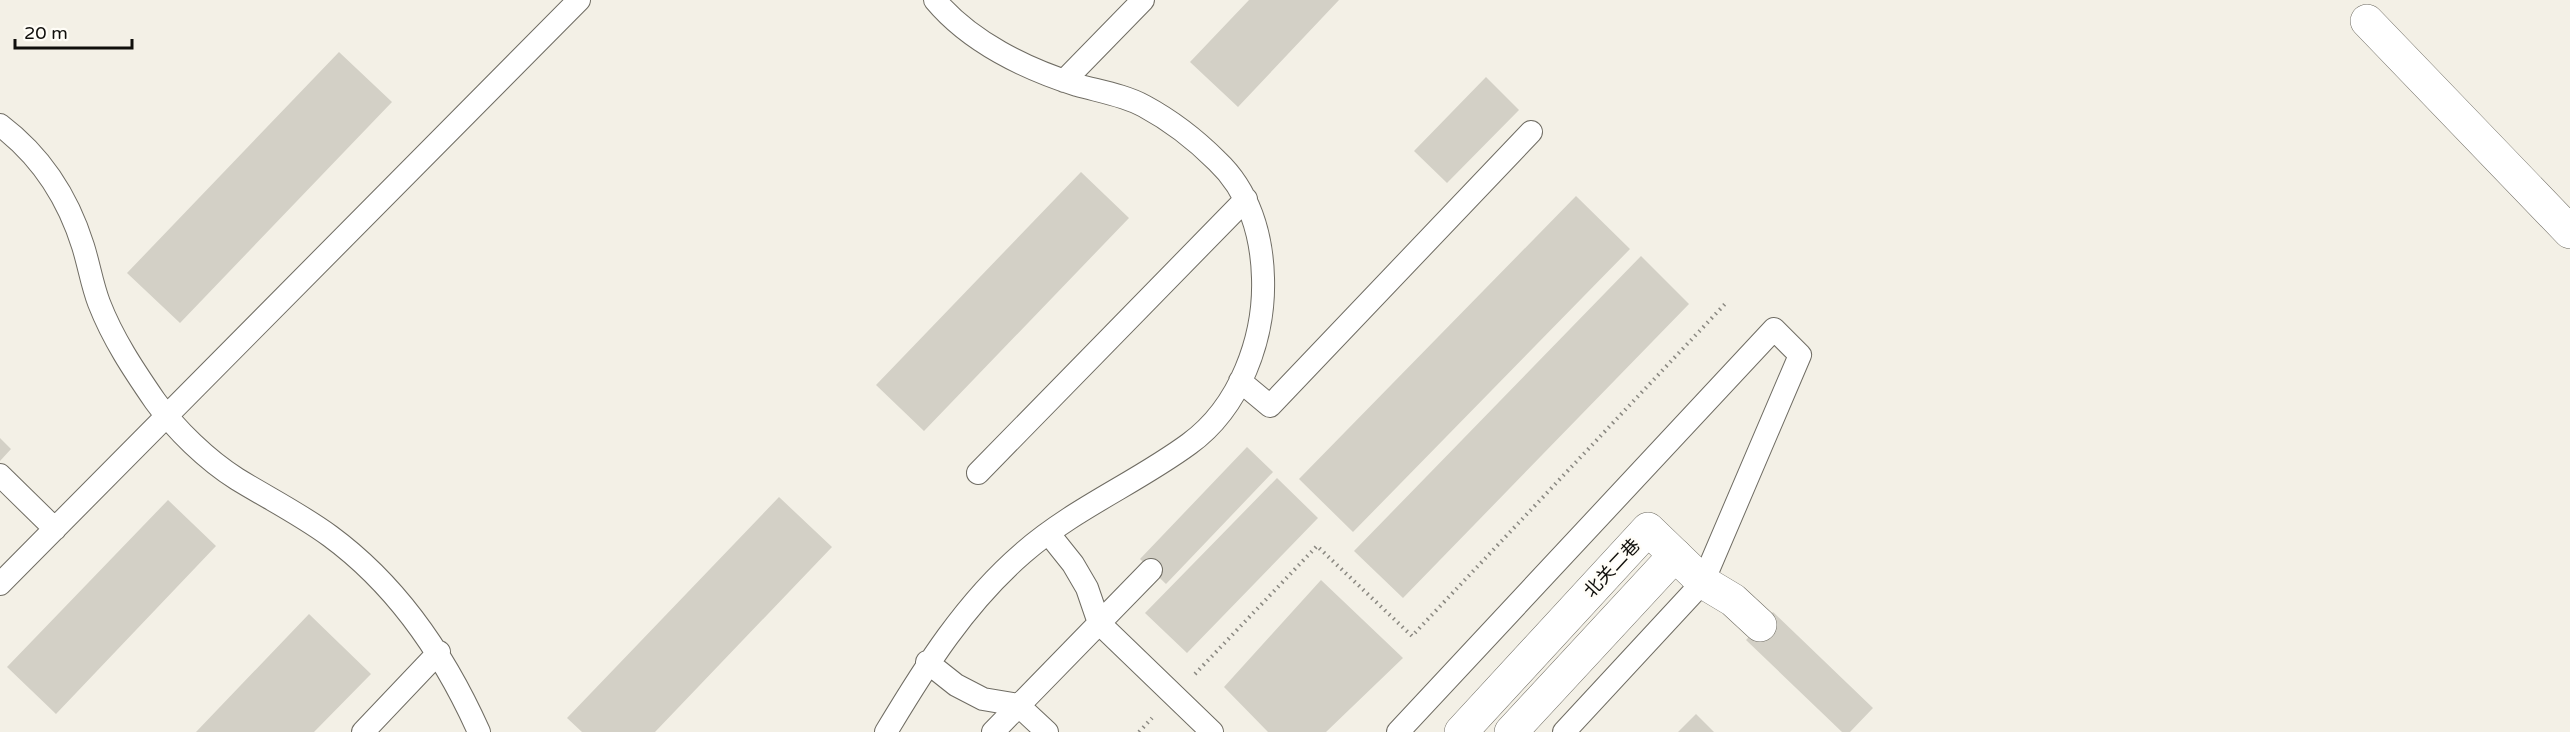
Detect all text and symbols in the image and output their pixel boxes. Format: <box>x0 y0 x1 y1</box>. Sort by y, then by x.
scale bar <box>15 12 132 50</box>
text: 20 m <box>24 22 68 44</box>
street label: 北关二巷 <box>1579 534 1645 602</box>

